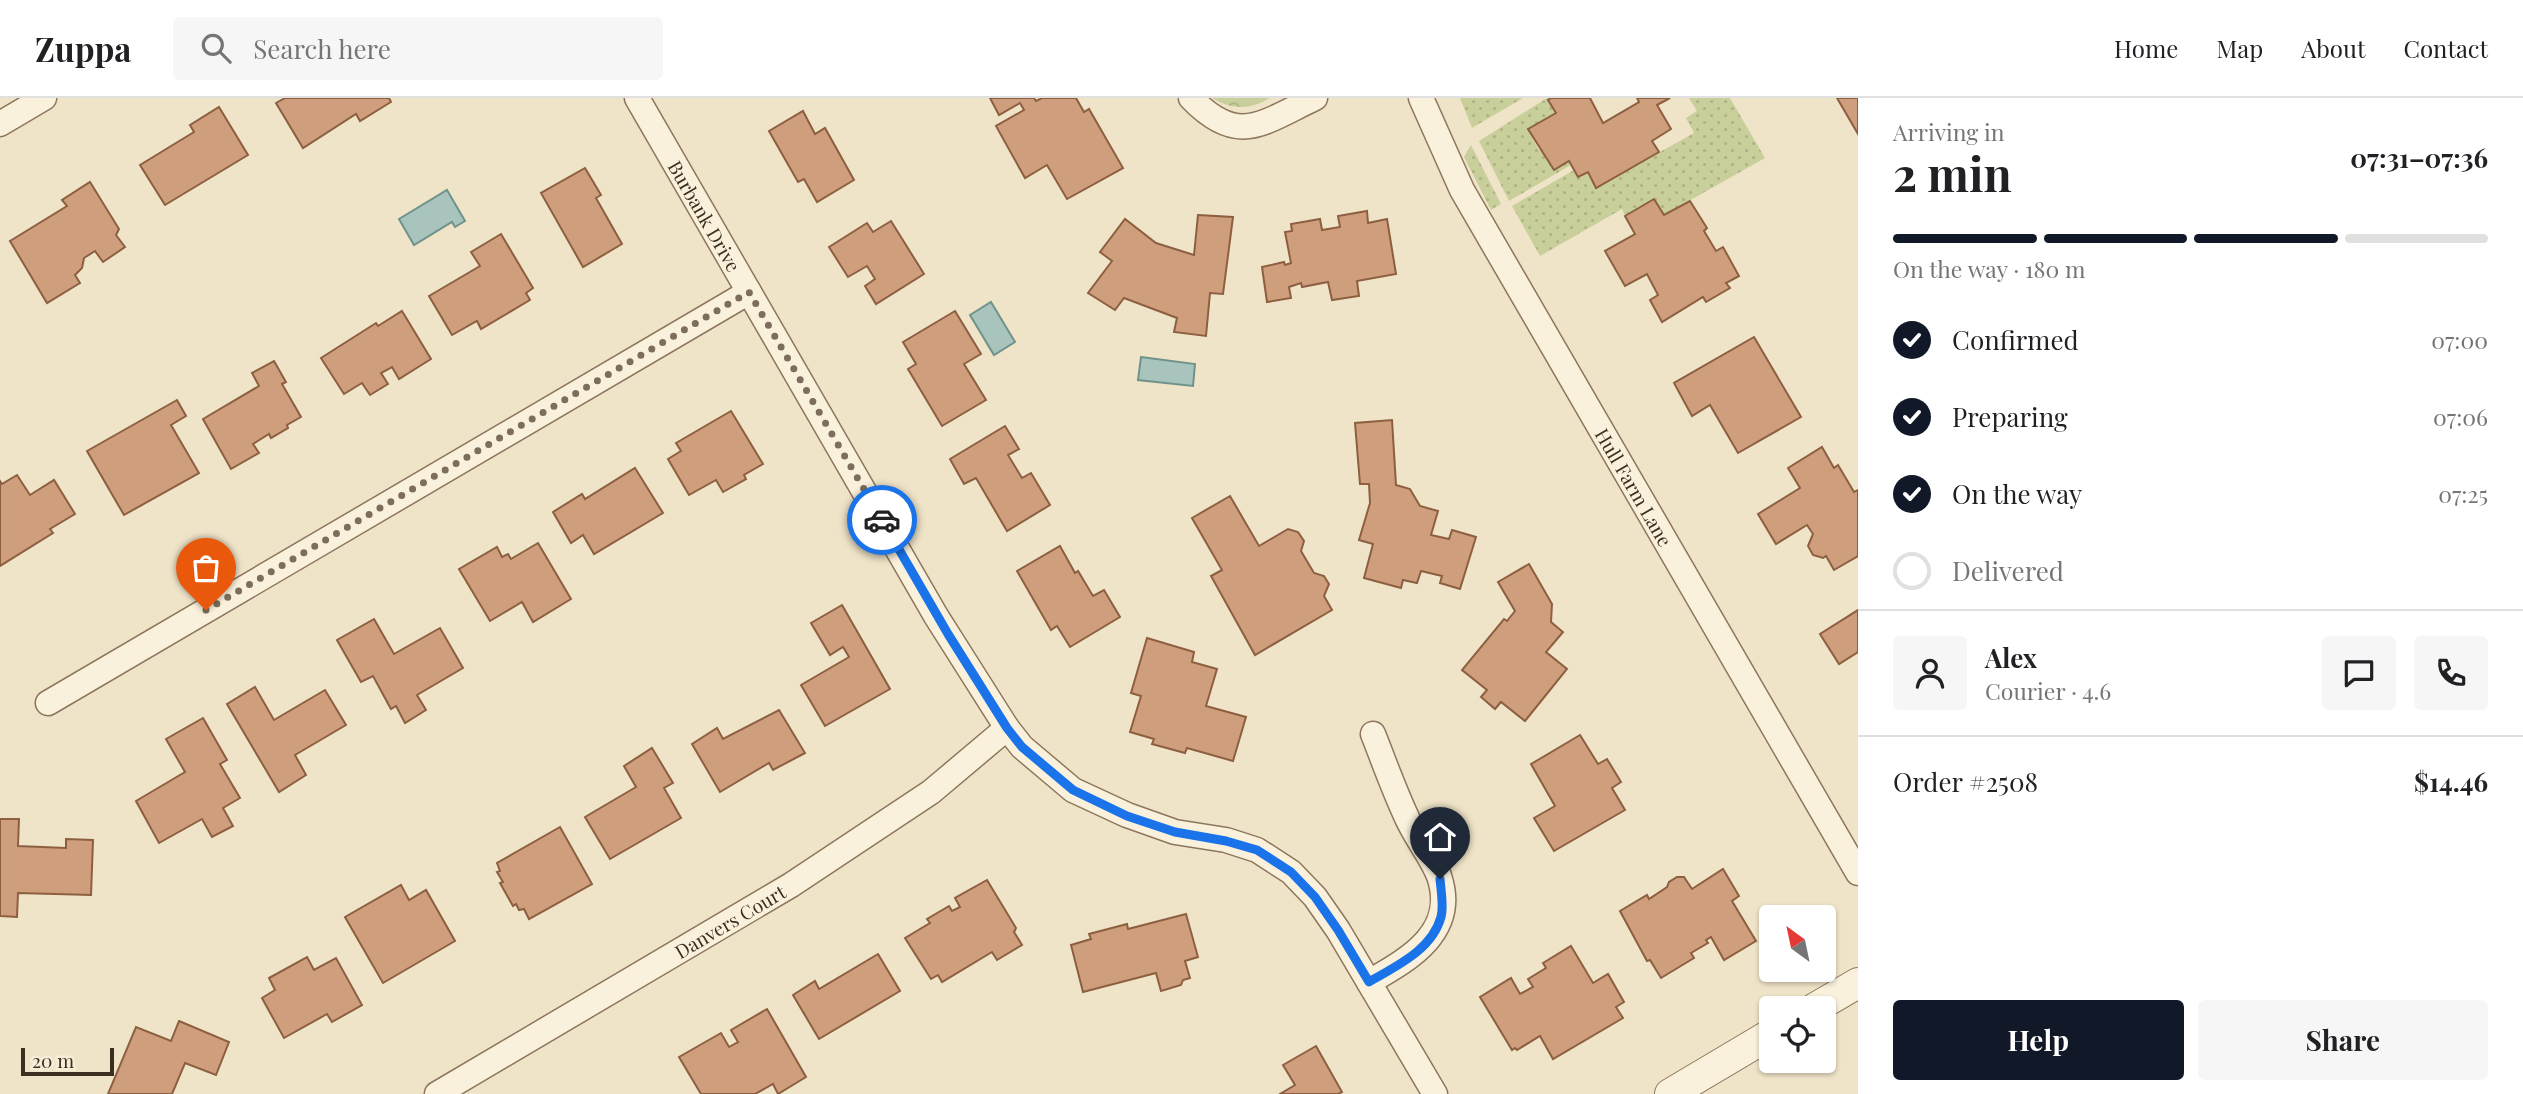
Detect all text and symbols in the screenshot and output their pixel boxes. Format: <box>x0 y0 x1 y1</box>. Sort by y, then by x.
search box <box>173 17 663 80</box>
text: Zuppa <box>35 26 131 70</box>
icon: search <box>197 29 235 67</box>
text: Search here <box>253 31 391 66</box>
text: Home <box>2114 32 2178 64</box>
text: Map <box>2216 32 2263 64</box>
text: About <box>2301 32 2365 64</box>
text: Contact <box>2403 32 2488 64</box>
text: Arriving in <box>1893 116 2005 147</box>
text: 07:31–07:36 <box>2350 140 2488 175</box>
text: 2 min <box>1893 142 2012 204</box>
street label: Burbank Drive <box>663 156 747 276</box>
text: On the way · 180 m <box>1893 253 2085 284</box>
icon: check <box>1893 321 1931 359</box>
text: Confirmed <box>1952 322 2079 357</box>
text: 07:00 <box>2431 324 2488 355</box>
icon: check <box>1893 398 1931 436</box>
text: Preparing <box>1952 399 2068 434</box>
text: 07:06 <box>2433 401 2488 432</box>
street label: Hull Farm Lane <box>1590 423 1679 551</box>
icon: check <box>1893 475 1931 513</box>
text: On the way <box>1952 476 2082 511</box>
text: 07:25 <box>2438 478 2488 509</box>
courier <box>847 485 917 555</box>
icon: car <box>863 501 901 539</box>
pin <box>176 538 236 610</box>
icon: bag <box>187 549 225 587</box>
text: Delivered <box>1952 553 2064 588</box>
button: person <box>1893 636 1967 710</box>
button: chat <box>2322 636 2396 710</box>
button: phone <box>2414 636 2488 710</box>
text: Alex <box>1985 640 2037 675</box>
text: Courier · 4.6 <box>1985 675 2111 706</box>
text: Order #2508 <box>1893 764 2038 799</box>
text: $14.46 <box>2414 764 2488 799</box>
pin <box>1410 807 1470 879</box>
icon: home <box>1421 818 1459 856</box>
street label: Danvers Court <box>670 878 790 964</box>
north arrow <box>1759 905 1836 982</box>
map controls <box>1759 905 1836 1073</box>
button: locate <box>1759 996 1836 1073</box>
button: Help <box>1893 1000 2184 1080</box>
button: Share <box>2198 1000 2488 1080</box>
scale bar <box>21 1045 114 1077</box>
text: 20 m <box>32 1047 74 1073</box>

